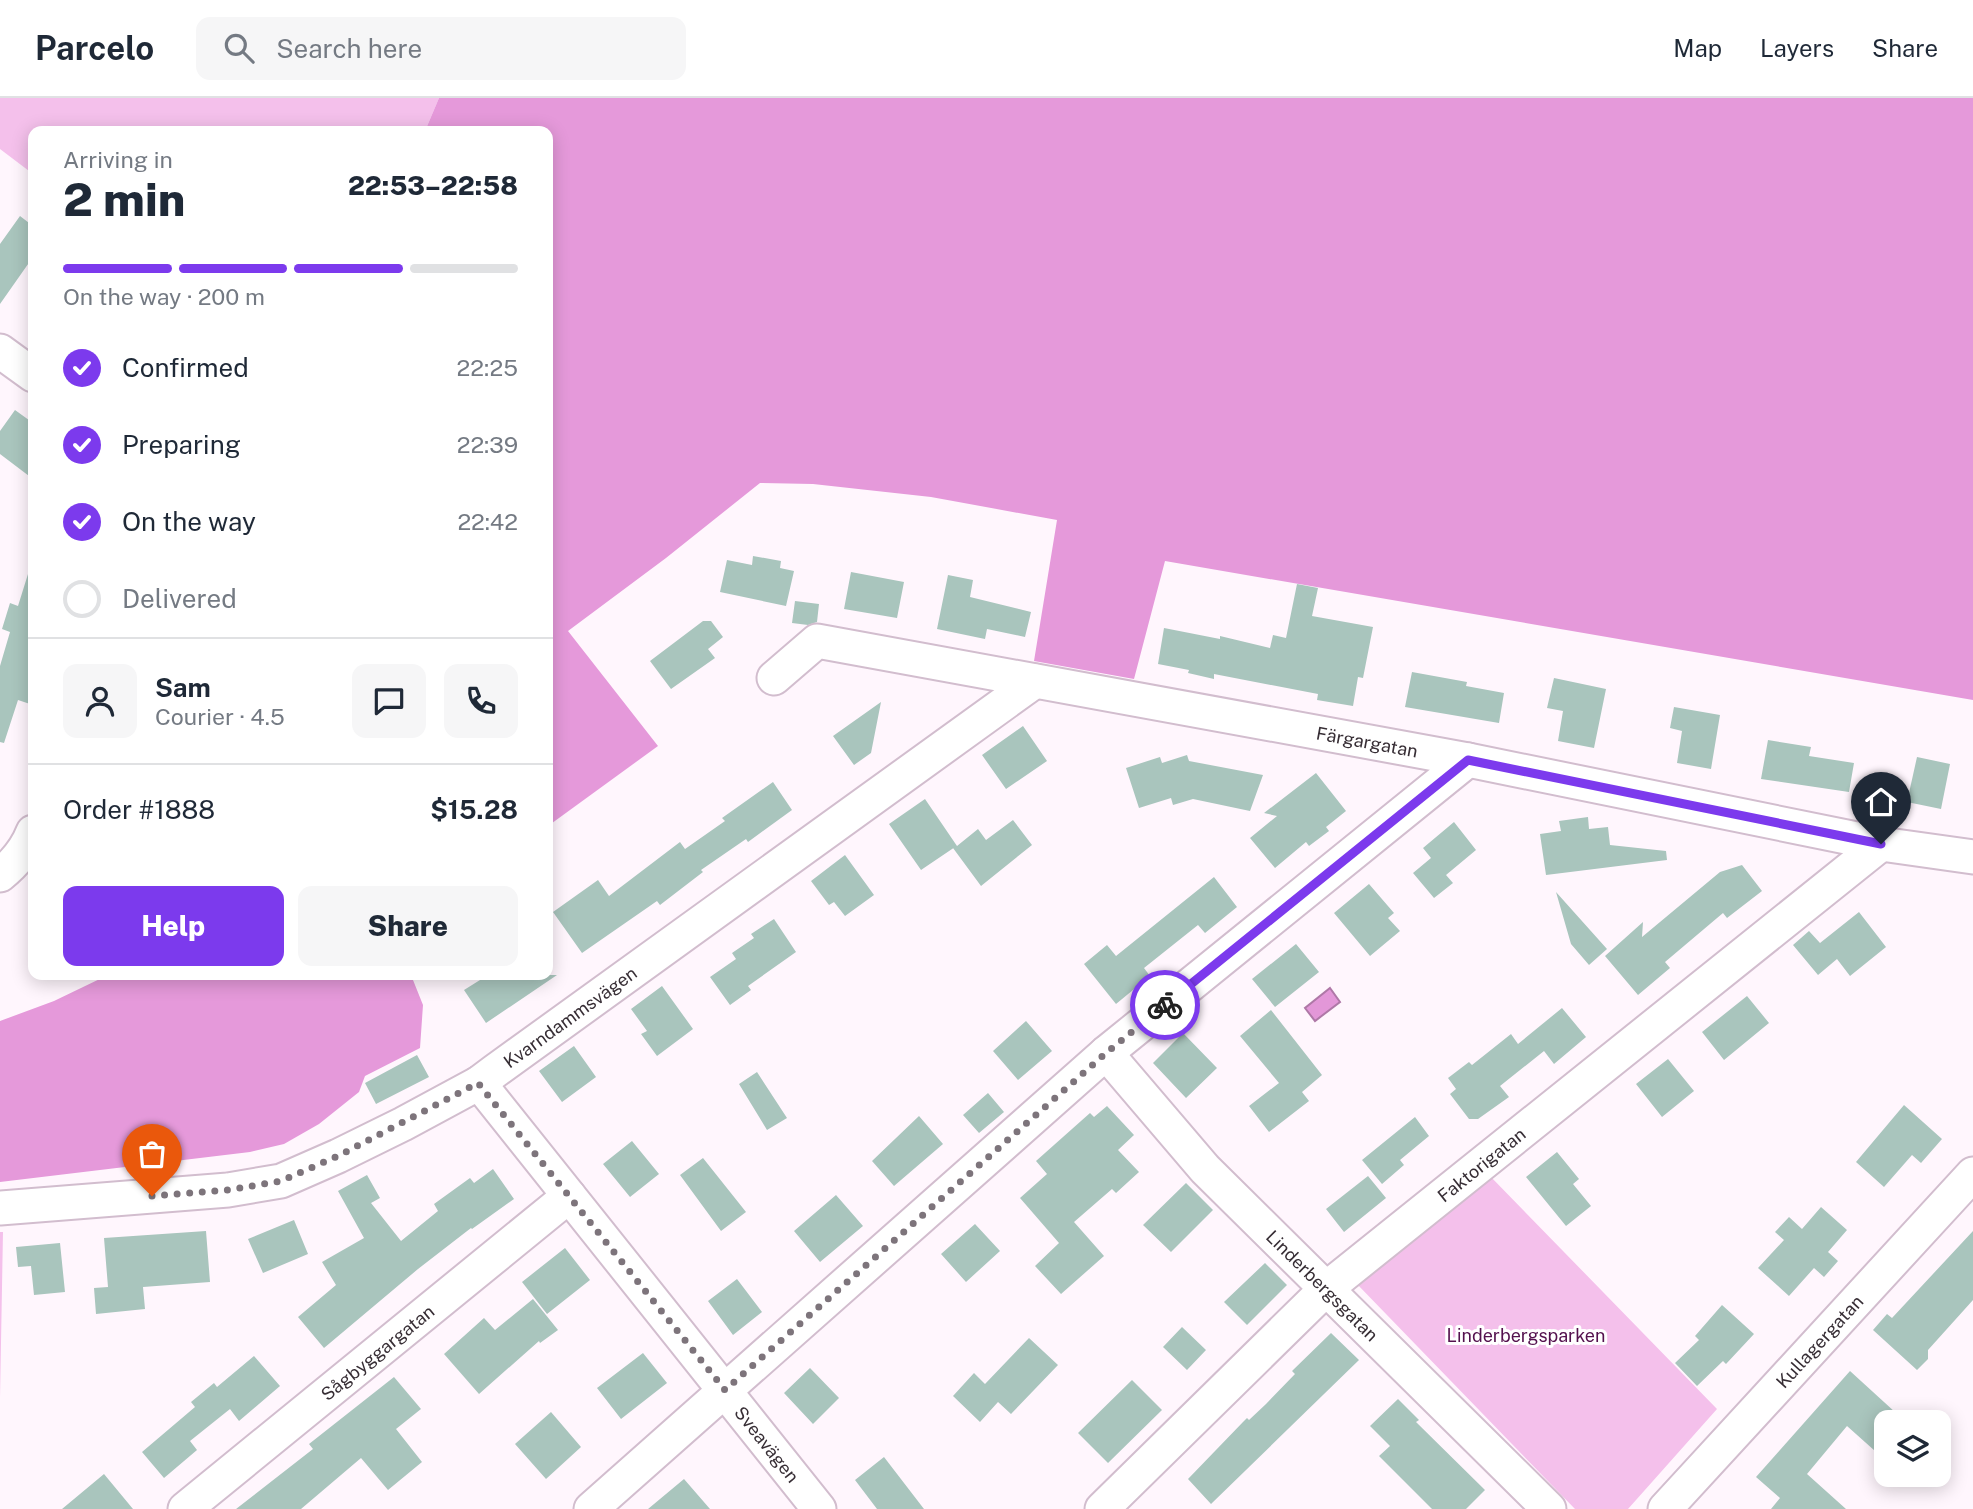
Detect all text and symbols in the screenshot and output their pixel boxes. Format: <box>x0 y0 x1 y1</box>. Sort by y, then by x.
search box <box>196 17 686 80</box>
text: Parcelo <box>35 29 154 67</box>
icon: search <box>220 29 258 67</box>
text: Search here <box>276 33 422 64</box>
text: Map <box>1673 34 1722 62</box>
text: Layers <box>1760 34 1834 62</box>
text: Share <box>1872 34 1938 62</box>
text: Arriving in <box>63 146 173 173</box>
text: 22:53–22:58 <box>348 170 518 201</box>
text: 2 min <box>63 172 185 226</box>
text: On the way · 200 m <box>63 283 265 310</box>
icon: check <box>63 349 101 387</box>
text: Confirmed <box>122 352 249 383</box>
text: 22:25 <box>456 354 518 381</box>
icon: check <box>63 426 101 464</box>
text: Preparing <box>122 429 241 460</box>
text: 22:39 <box>457 431 518 458</box>
icon: check <box>63 503 101 541</box>
text: On the way <box>122 506 256 537</box>
text: 22:42 <box>457 508 518 535</box>
text: Delivered <box>122 583 237 614</box>
button: person <box>63 664 137 738</box>
button: chat <box>352 664 426 738</box>
button: phone <box>444 664 518 738</box>
text: Sam <box>155 672 211 703</box>
text: Courier · 4.5 <box>155 703 285 730</box>
street label: Färgargatan <box>1315 722 1420 761</box>
pin <box>1851 772 1911 844</box>
icon: home <box>1862 783 1900 821</box>
text: Order #1888 <box>63 794 215 825</box>
text: $15.28 <box>430 794 518 825</box>
button: Help <box>63 886 284 966</box>
button: Share <box>298 886 518 966</box>
street label: Kvarndammsvägen <box>499 962 641 1072</box>
courier <box>1130 970 1200 1040</box>
icon: bike <box>1146 986 1184 1024</box>
street label: Faktorigatan <box>1433 1123 1529 1206</box>
pin <box>122 1124 182 1196</box>
icon: bag <box>133 1135 171 1173</box>
street label: Linderbergsgatan <box>1262 1226 1383 1345</box>
street label: Kullagergatan <box>1771 1290 1867 1392</box>
street label: Sågbyggargatan <box>316 1300 438 1405</box>
park label: Linderbergsparken <box>1447 1325 1605 1346</box>
street label: Sveavägen <box>731 1402 804 1486</box>
map controls <box>1874 1410 1951 1487</box>
button: layers <box>1874 1410 1951 1487</box>

